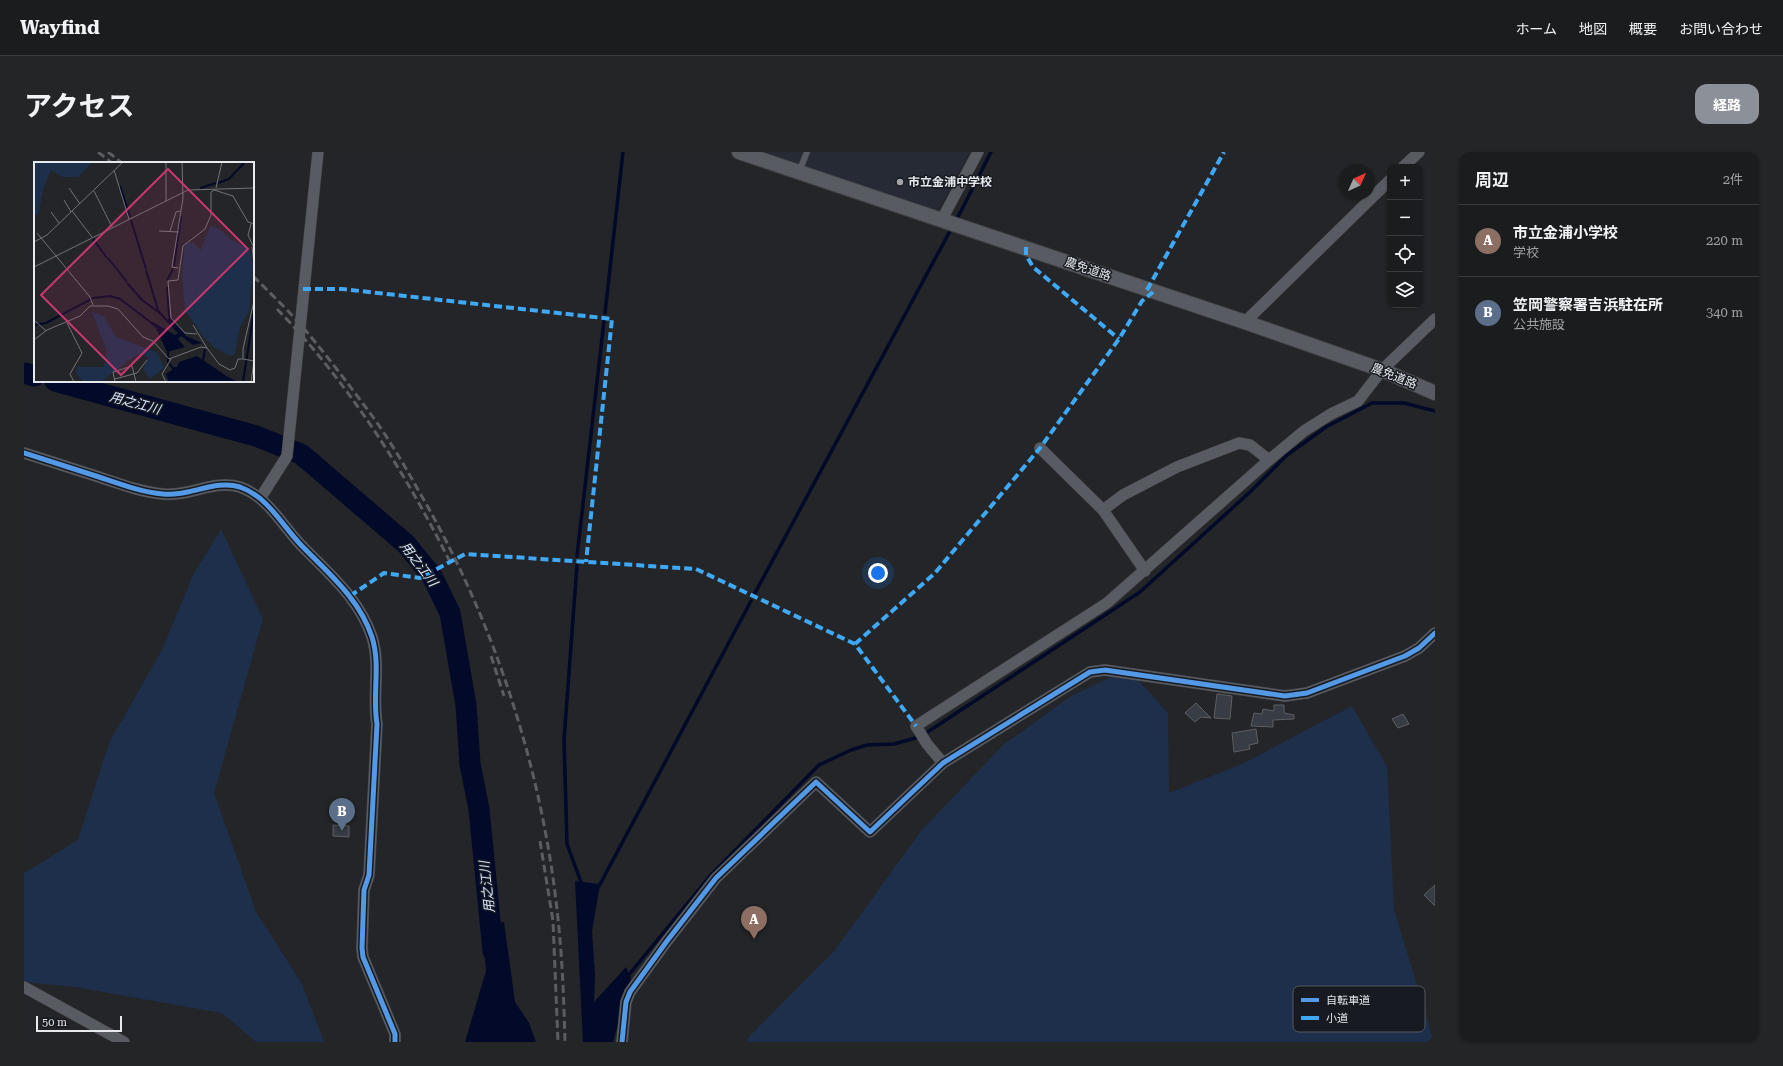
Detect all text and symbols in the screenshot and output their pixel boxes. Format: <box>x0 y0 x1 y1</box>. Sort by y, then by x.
text: Wayfind <box>20 16 100 39</box>
text: ホーム <box>1515 21 1557 37</box>
text: 地図 <box>1579 21 1607 37</box>
text: 概要 <box>1629 21 1657 37</box>
text: お問い合わせ <box>1679 21 1763 37</box>
button: 経路 <box>1695 84 1759 124</box>
text: アクセス <box>24 90 135 123</box>
inset map <box>34 162 254 382</box>
north arrow <box>1339 164 1375 200</box>
map controls <box>1387 164 1423 308</box>
button: + <box>1387 164 1423 200</box>
text: 周辺 <box>1475 170 1509 190</box>
text: 2件 <box>1723 172 1743 187</box>
place label: 市立金浦中学校 <box>908 175 992 189</box>
marker: 市立金浦中学校 <box>895 177 905 187</box>
button: − <box>1387 200 1423 236</box>
text: 市立金浦小学校 <box>1513 224 1618 242</box>
text: A <box>1483 233 1493 248</box>
text: 220 m <box>1706 233 1743 248</box>
button: locate <box>1387 236 1423 272</box>
text: 学校 <box>1513 245 1539 260</box>
street label: 農免道路 <box>1063 255 1113 283</box>
button: layers <box>1387 272 1423 308</box>
text: 笠岡警察署吉浜駐在所 <box>1513 296 1663 314</box>
text: B <box>1483 305 1493 320</box>
text: 340 m <box>1706 305 1743 320</box>
text: 公共施設 <box>1513 317 1565 332</box>
street label: 農免道路 <box>1369 361 1419 391</box>
water label: 用之江川 <box>108 389 164 417</box>
water label: 用之江川 <box>397 539 442 591</box>
your location <box>868 563 888 583</box>
pin: B <box>329 798 355 831</box>
water label: 用之江川 <box>477 858 497 914</box>
pin: A <box>741 906 767 939</box>
legend <box>1293 986 1425 1032</box>
text: 自転車道 <box>1326 994 1370 1007</box>
text: 小道 <box>1326 1012 1348 1025</box>
scale bar <box>36 1014 122 1033</box>
text: 50 m <box>42 1016 67 1029</box>

